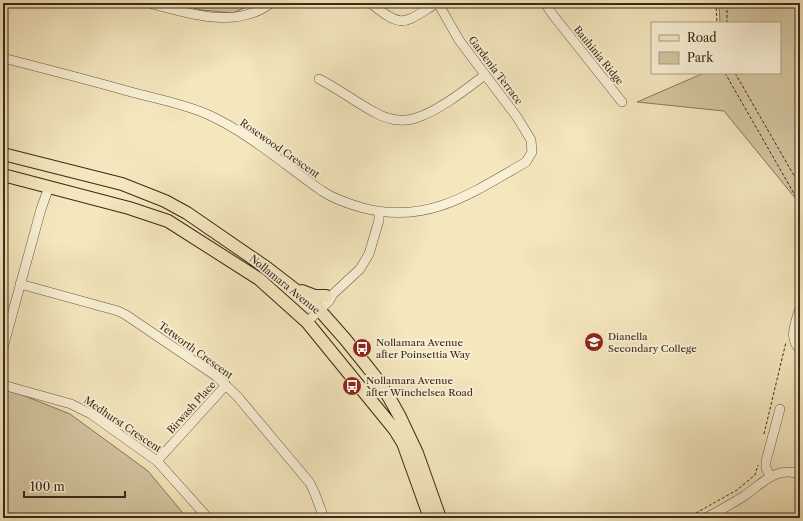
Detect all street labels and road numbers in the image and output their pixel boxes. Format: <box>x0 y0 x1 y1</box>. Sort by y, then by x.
street label: Bauhinia Ridge <box>571 23 627 88</box>
street label: Gardenia Terrace <box>466 33 526 108</box>
street label: Rosewood Crescent <box>237 116 323 181</box>
street label: Nollamara Avenue <box>247 252 323 317</box>
street label: Tetworth Crescent <box>156 319 236 382</box>
street label: Birwash Place <box>164 378 219 436</box>
street label: Medhurst Crescent <box>81 394 164 456</box>

